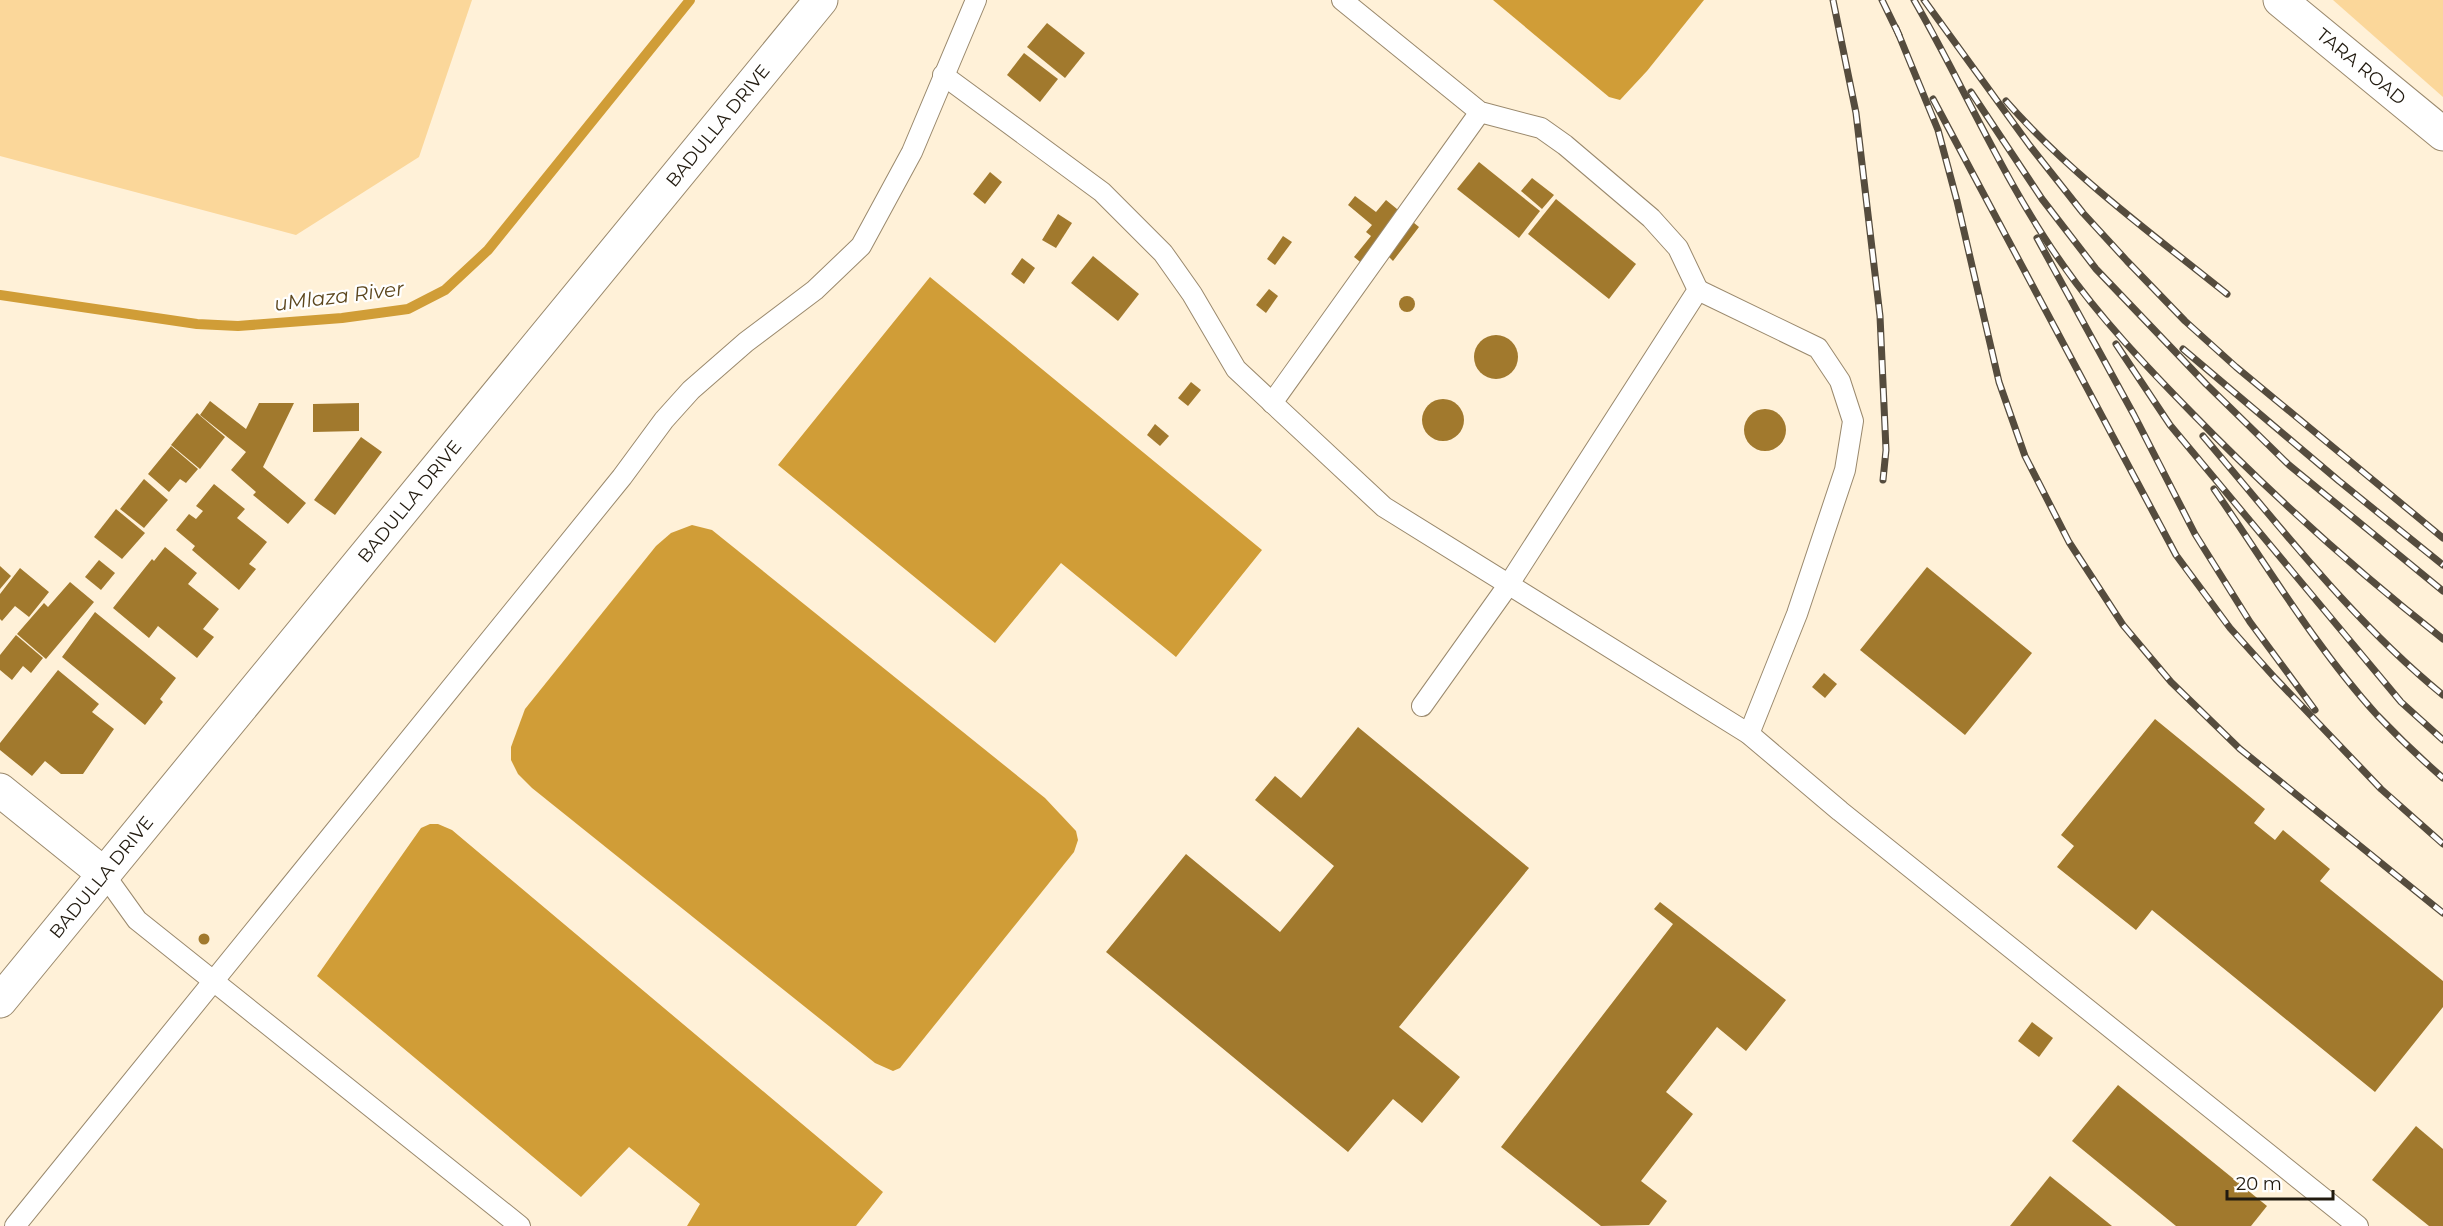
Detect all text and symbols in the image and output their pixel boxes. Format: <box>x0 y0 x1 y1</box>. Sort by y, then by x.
street label: TARA ROAD <box>2312 24 2410 110</box>
street label: BADULLA DRIVE <box>661 60 775 191</box>
water label: uMlaza River <box>273 276 406 316</box>
street label: BADULLA DRIVE <box>353 436 466 567</box>
street label: BADULLA DRIVE <box>45 812 158 943</box>
scale bar <box>2227 1163 2334 1201</box>
text: 20 m <box>2236 1173 2282 1195</box>

